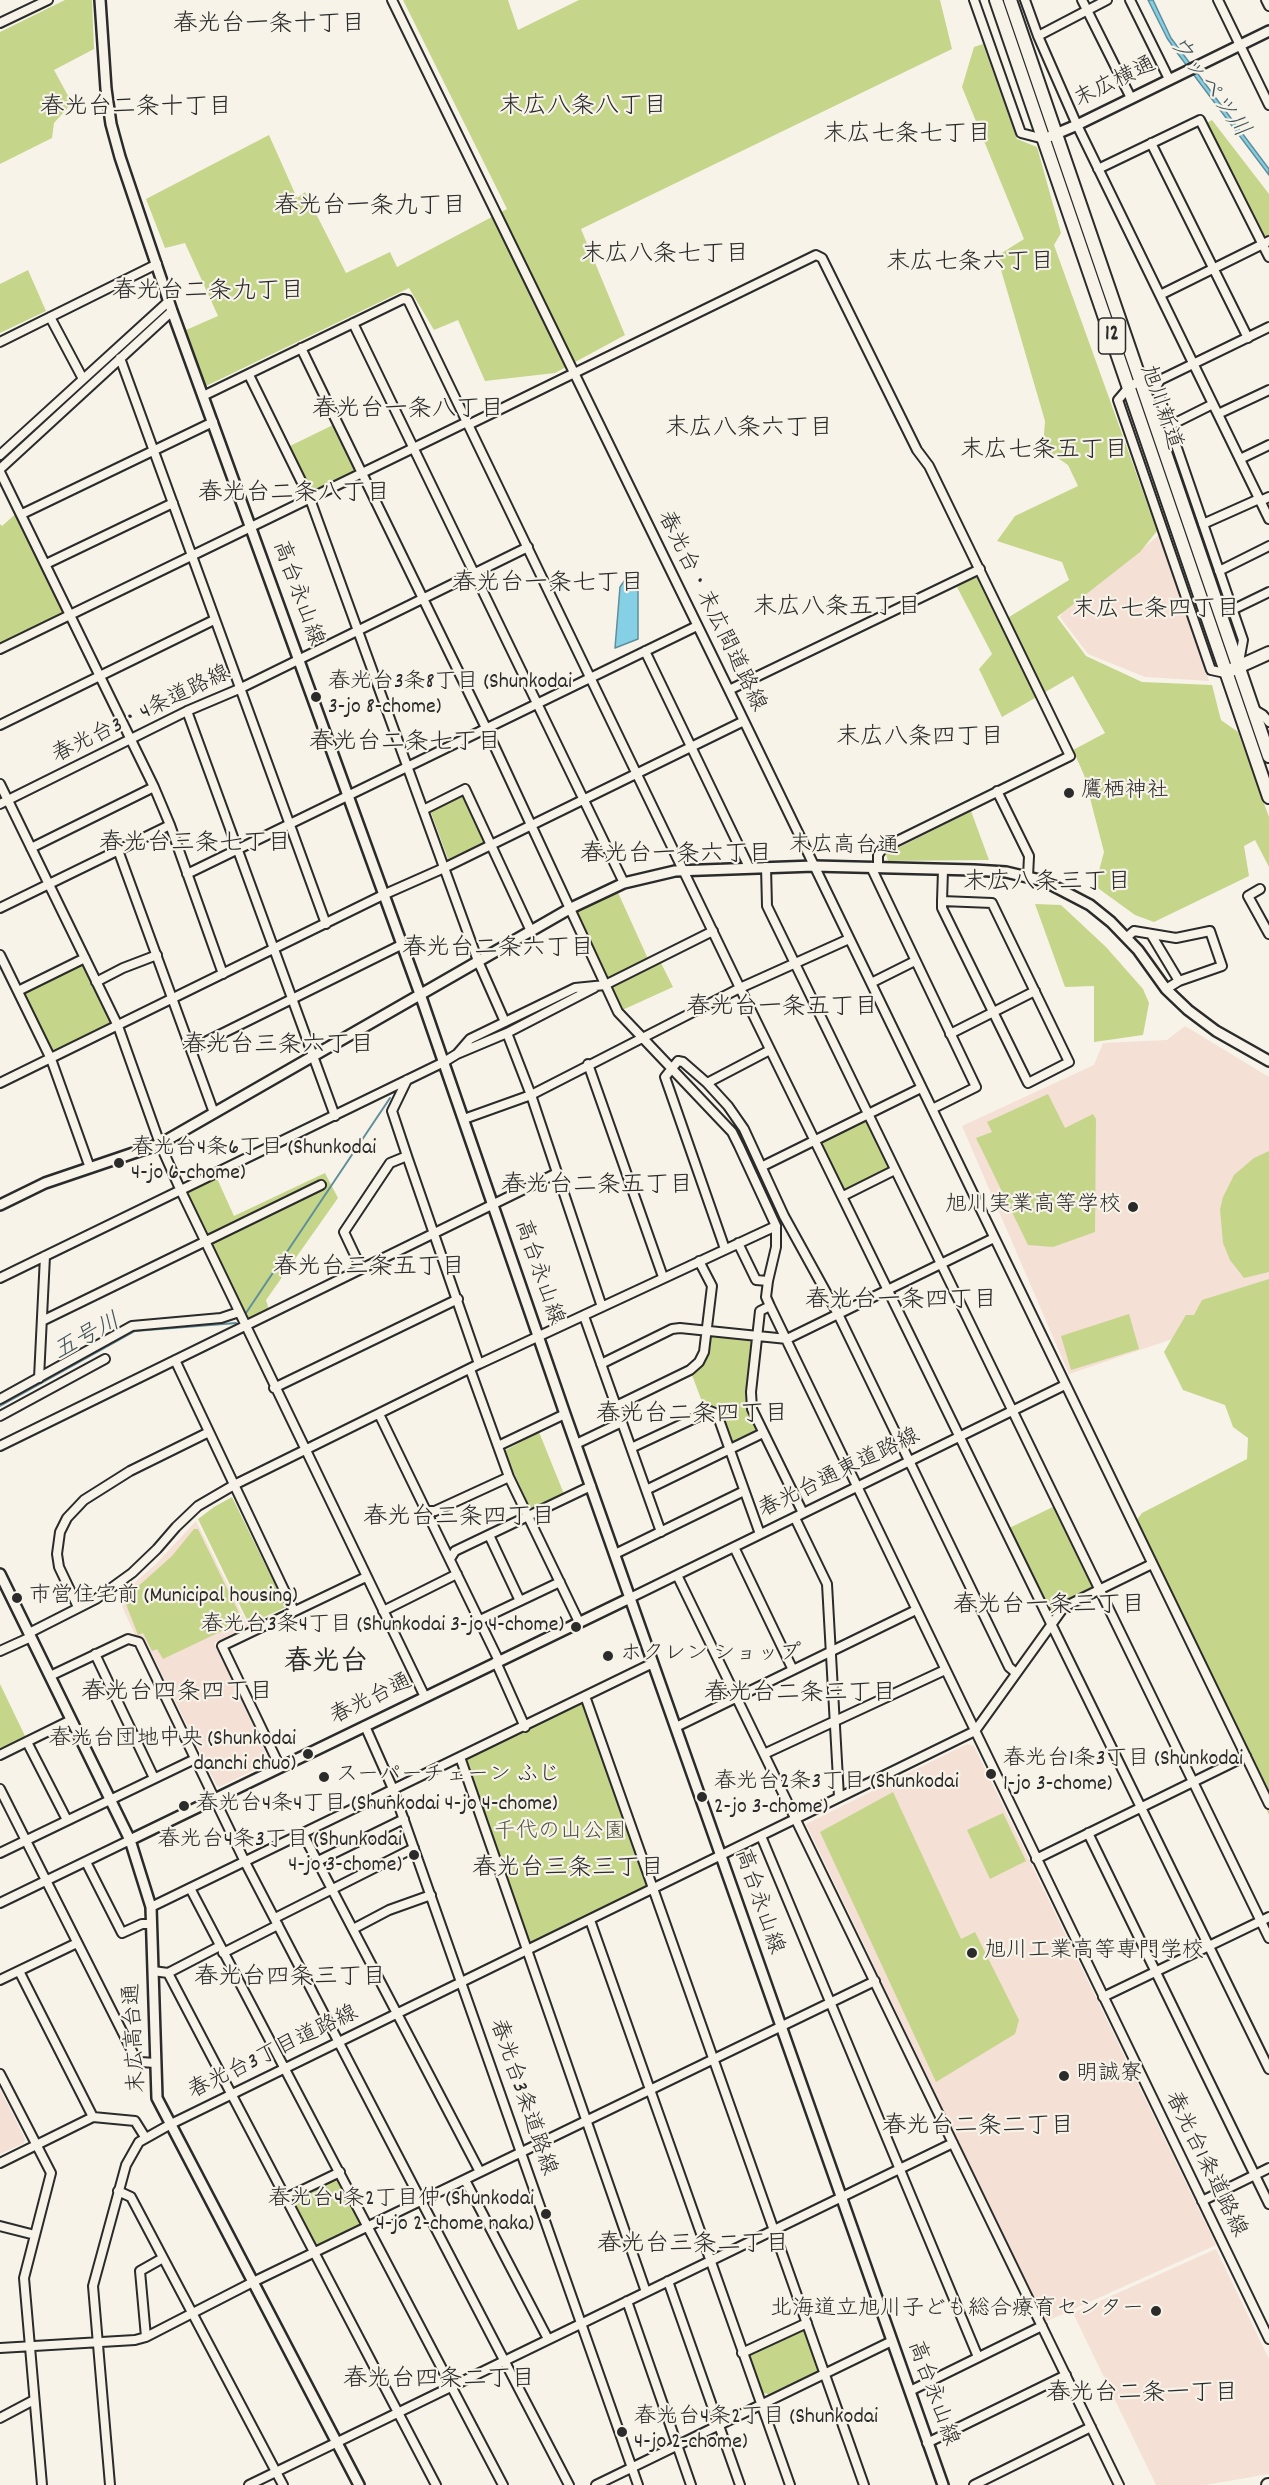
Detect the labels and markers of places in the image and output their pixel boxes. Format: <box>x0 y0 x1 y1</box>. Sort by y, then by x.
place label: 春光台3条8丁目 (Shunkodai 3-jo 8-chome) <box>328 671 572 722</box>
marker: 春光台3条8丁目 (Shunkodai 3-jo 8-chome) <box>309 690 323 704</box>
place label: 鷹栖神社 <box>1081 780 1169 806</box>
marker: 鷹栖神社 <box>1062 786 1076 800</box>
place label: 春光台4条6丁目 (Shunkodai 4-jo 6-chome) <box>131 1137 376 1188</box>
marker: 春光台4条6丁目 (Shunkodai 4-jo 6-chome) <box>112 1156 126 1170</box>
place label: 旭川実業高等学校 <box>945 1194 1121 1220</box>
marker: 旭川実業高等学校 <box>1126 1200 1140 1214</box>
place label: 市営住宅前 (Municipal housing) <box>29 1585 298 1611</box>
marker: 市営住宅前 (Municipal housing) <box>10 1591 24 1605</box>
place label: 春光台3条4丁目 (Shunkodai 3-jo 4-chome) <box>201 1614 564 1640</box>
marker: 春光台3条4丁目 (Shunkodai 3-jo 4-chome) <box>569 1620 583 1634</box>
place label: ホクレン ショップ <box>620 1643 801 1669</box>
marker: ホクレン ショップ <box>601 1649 615 1663</box>
place label: 春光台団地中央 (Shunkodai danchi chuo) <box>49 1728 296 1780</box>
marker: 春光台団地中央 (Shunkodai danchi chuo) <box>301 1747 315 1761</box>
place label: 春光台1条3丁目 (Shunkodai 1-jo 3-chome) <box>1003 1748 1243 1800</box>
place label: スーパーチェーン ふじ <box>336 1764 560 1790</box>
marker: 春光台1条3丁目 (Shunkodai 1-jo 3-chome) <box>984 1767 998 1781</box>
marker: スーパーチェーン ふじ <box>317 1770 331 1784</box>
place label: 春光台2条3丁目 (Shunkodai 2-jo 3-chome) <box>714 1771 959 1822</box>
marker: 春光台2条3丁目 (Shunkodai 2-jo 3-chome) <box>695 1790 709 1804</box>
place label: 春光台4条4丁目 (Shunkodai 4-jo 4-chome) <box>196 1793 558 1819</box>
marker: 春光台4条4丁目 (Shunkodai 4-jo 4-chome) <box>177 1799 191 1813</box>
place label: 春光台4条3丁目 (Shunkodai 4-jo 3-chome) <box>158 1829 402 1880</box>
marker: 春光台4条3丁目 (Shunkodai 4-jo 3-chome) <box>407 1848 421 1862</box>
place label: 旭川工業高等専門学校 <box>984 1940 1204 1966</box>
marker: 旭川工業高等専門学校 <box>965 1946 979 1960</box>
place label: 明誠寮 <box>1076 2063 1142 2089</box>
marker: 明誠寮 <box>1057 2069 1071 2083</box>
place label: 春光台4条2丁目仲 (Shunkodai 4-jo 2-chome naka) <box>268 2188 534 2240</box>
marker: 春光台4条2丁目仲 (Shunkodai 4-jo 2-chome naka) <box>539 2207 553 2221</box>
place label: 北海道立旭川子ども総合療育センター <box>770 2298 1144 2324</box>
marker: 北海道立旭川子ども総合療育センター <box>1149 2304 1163 2318</box>
place label: 春光台4条2丁目 (Shunkodai 4-jo 2-chome) <box>634 2406 878 2458</box>
marker: 春光台4条2丁目 (Shunkodai 4-jo 2-chome) <box>615 2425 629 2439</box>

